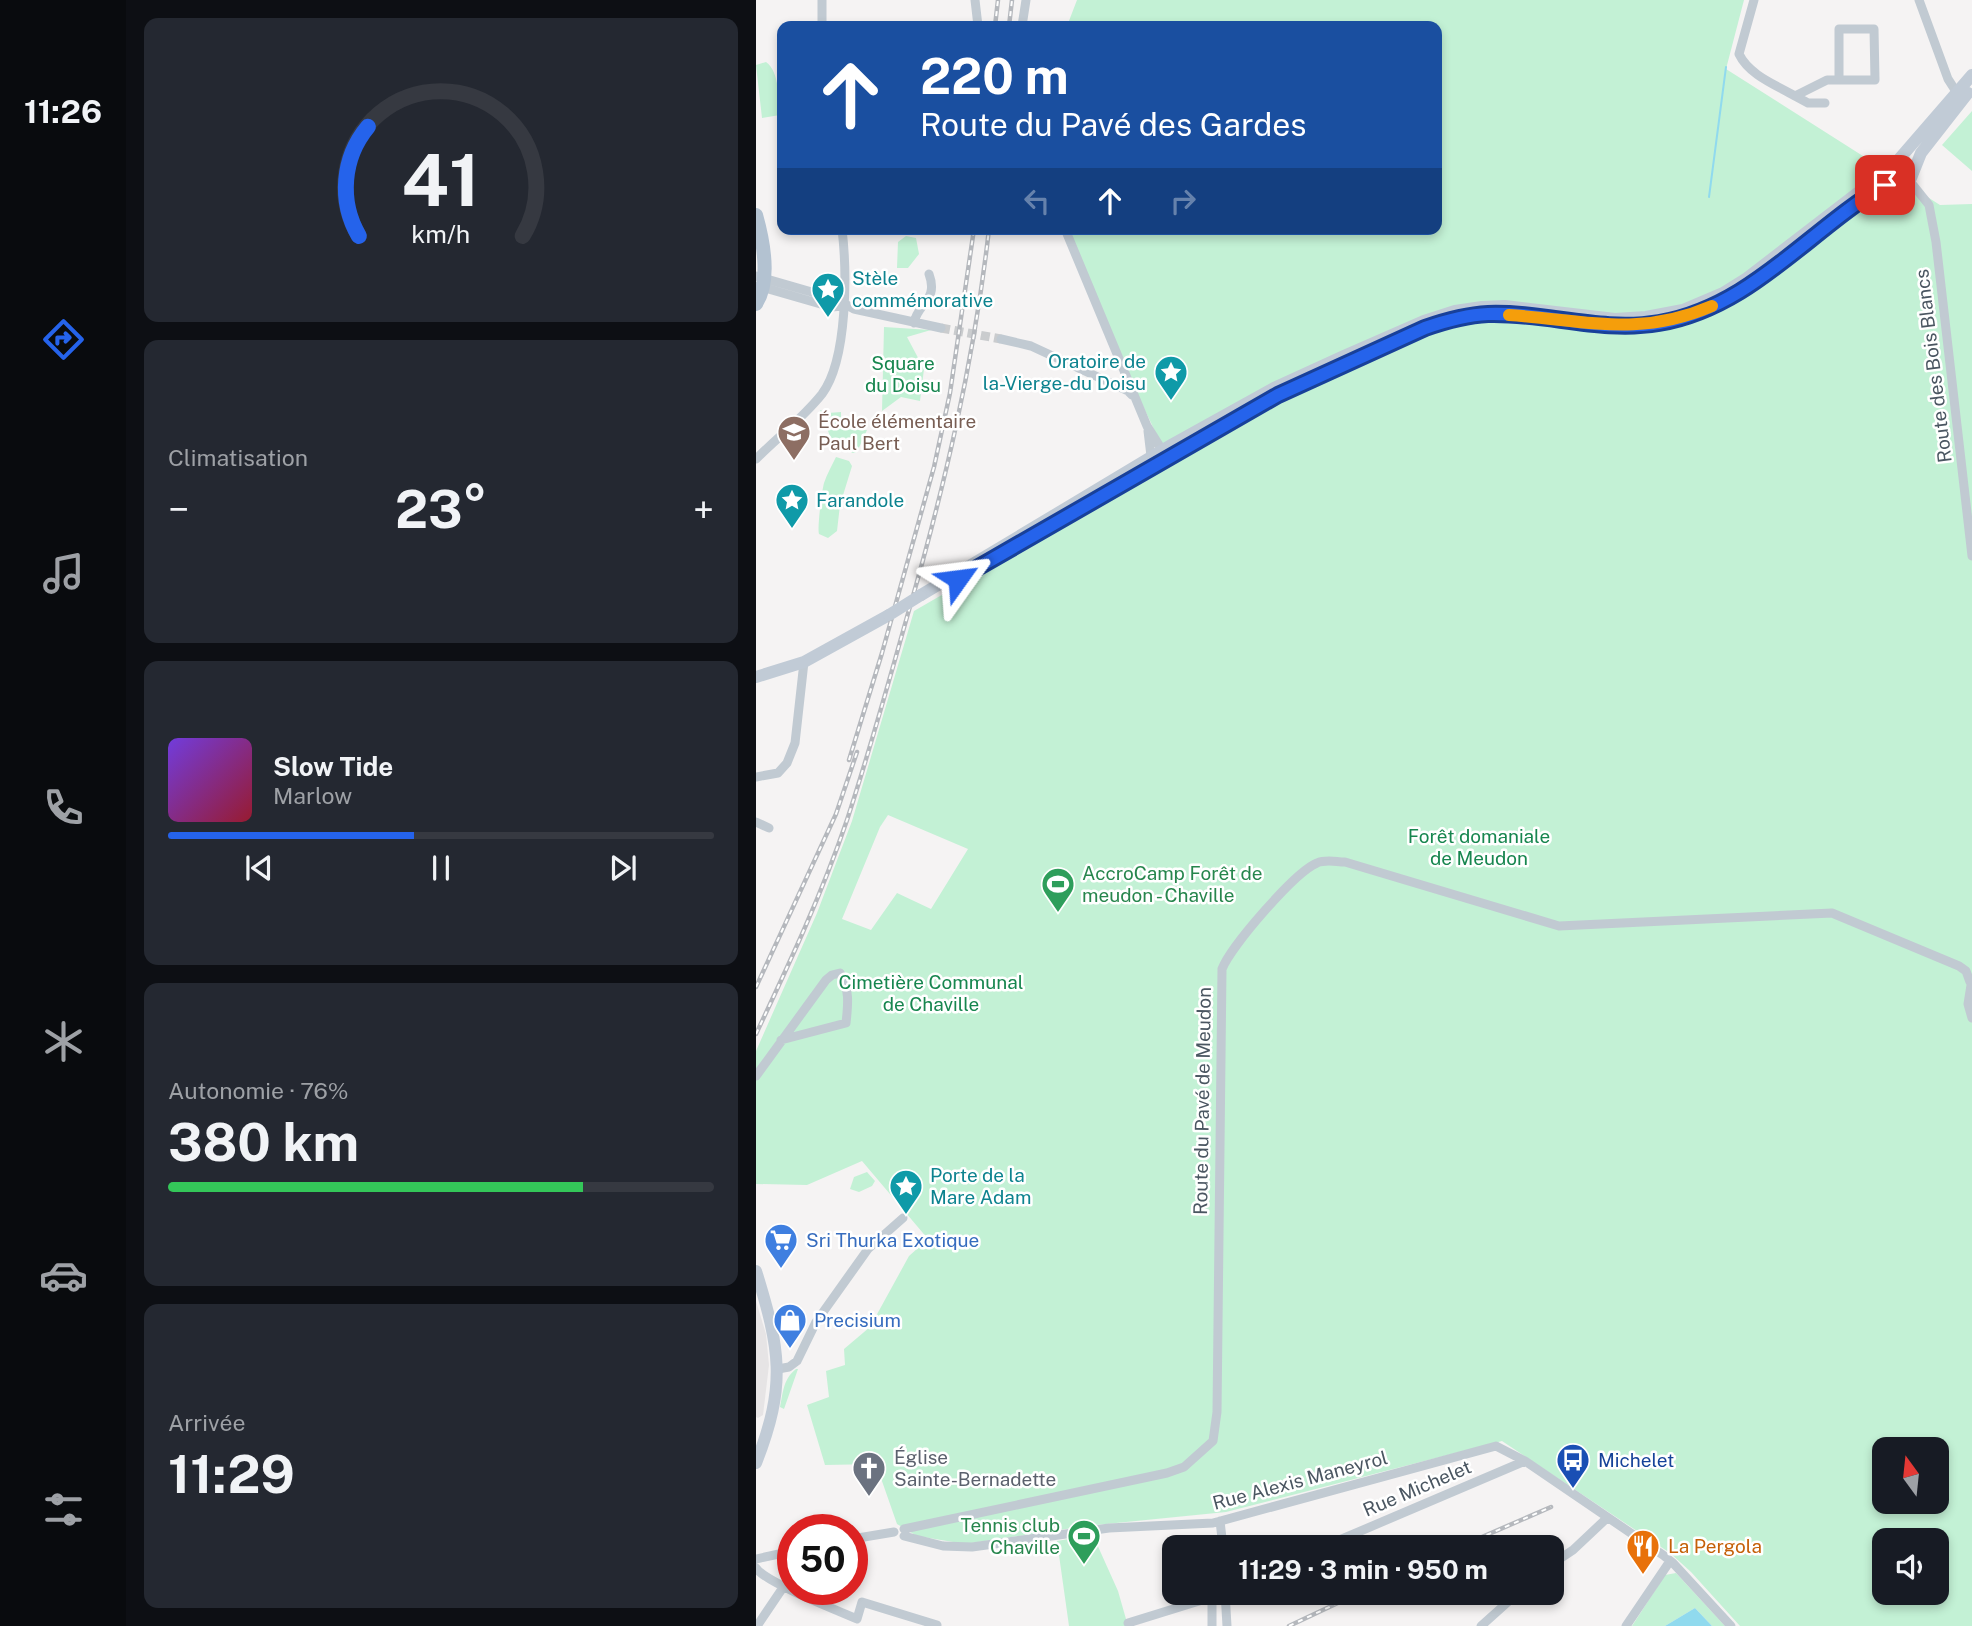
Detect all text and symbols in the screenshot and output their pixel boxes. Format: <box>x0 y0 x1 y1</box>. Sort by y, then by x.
text: 220 m <box>920 47 1069 105</box>
icon: ahead <box>805 49 896 140</box>
text: 11:26 <box>24 93 102 130</box>
text: Route du Pavé des Gardes <box>920 106 1306 143</box>
text: 41 <box>402 137 480 222</box>
pin <box>1855 155 1915 215</box>
icon: arrive <box>1866 166 1904 204</box>
icon: left <box>1018 182 1056 220</box>
icon: ahead <box>1091 182 1129 220</box>
icon: right <box>1164 182 1202 220</box>
text: km/h <box>412 219 470 249</box>
place label: Stèle commémorative <box>852 267 993 311</box>
street label: Route des Bois Blancs <box>1910 268 1956 464</box>
place icon: Stèle commémorative <box>809 270 847 319</box>
icon: directions <box>39 315 88 364</box>
place label: Oratoire de la-Vierge-du Doisu <box>983 350 1146 394</box>
park label: Square du Doisu <box>865 352 941 396</box>
place icon: Oratoire de la-Vierge-du Doisu <box>1152 353 1190 402</box>
place label: École élémentaire Paul Bert <box>818 410 976 454</box>
school or university icon: École élémentaire Paul Bert <box>775 413 813 462</box>
text: Climatisation <box>168 444 308 471</box>
text: 23° <box>395 479 487 540</box>
place icon: Farandole <box>773 481 811 530</box>
text: − <box>168 487 189 532</box>
text: + <box>693 487 714 532</box>
place label: Farandole <box>816 489 904 511</box>
position arrow <box>921 542 995 616</box>
icon: music <box>39 549 88 598</box>
text: Slow Tide <box>273 751 393 782</box>
text: Marlow <box>273 782 352 809</box>
icon: phone <box>39 783 88 832</box>
park label: Forêt domaniale de Meudon <box>1408 825 1550 869</box>
icon: previous <box>240 849 278 887</box>
icon: pause <box>422 849 460 887</box>
icon: next <box>604 849 642 887</box>
place label: AccroCamp Forêt de meudon - Chaville <box>1082 862 1263 906</box>
sports icon: AccroCamp Forêt de meudon - Chaville <box>1039 865 1077 914</box>
park label: Cimetière Communal de Chaville <box>838 971 1024 1015</box>
street label: Route du Pavé de Meudon <box>1189 987 1215 1215</box>
icon: climate <box>39 1017 88 1066</box>
text: Autonomie · 76% <box>168 1077 349 1104</box>
text: 380 km <box>168 1112 359 1173</box>
place label: Porte de la Mare Adam <box>930 1164 1031 1208</box>
place icon: Porte de la Mare Adam <box>887 1167 925 1216</box>
supermarket icon: Sri Thurka Exotique <box>762 1221 800 1270</box>
place label: Sri Thurka Exotique <box>806 1229 979 1251</box>
icon: car <box>39 1251 88 1300</box>
shop icon: Precisium <box>771 1301 809 1350</box>
place label: Precisium <box>814 1309 901 1331</box>
text: Arrivée <box>168 1409 245 1436</box>
north arrow <box>1872 1437 1950 1514</box>
map controls <box>1872 1437 1949 1605</box>
bus stop icon: Michelet <box>1554 1441 1592 1490</box>
text: 11:29 <box>168 1444 295 1505</box>
place label: Église Sainte-Bernadette <box>894 1446 1056 1490</box>
street label: Rue Alexis Maneyrol <box>1210 1446 1390 1514</box>
church icon: Église Sainte-Bernadette <box>850 1449 888 1498</box>
place label: Michelet <box>1598 1449 1674 1471</box>
street label: Rue Michelet <box>1360 1455 1474 1521</box>
icon: filters <box>39 1485 88 1534</box>
speed limit sign: 50 <box>777 1514 868 1605</box>
place label: Tennis club Chaville <box>961 1514 1060 1558</box>
sports icon: Tennis club Chaville <box>1065 1517 1103 1566</box>
restaurant icon: La Pergola <box>1624 1527 1662 1576</box>
button: sound <box>1872 1528 1949 1605</box>
place label: La Pergola <box>1668 1535 1762 1557</box>
text: 11:29 · 3 min · 950 m <box>1238 1554 1488 1585</box>

